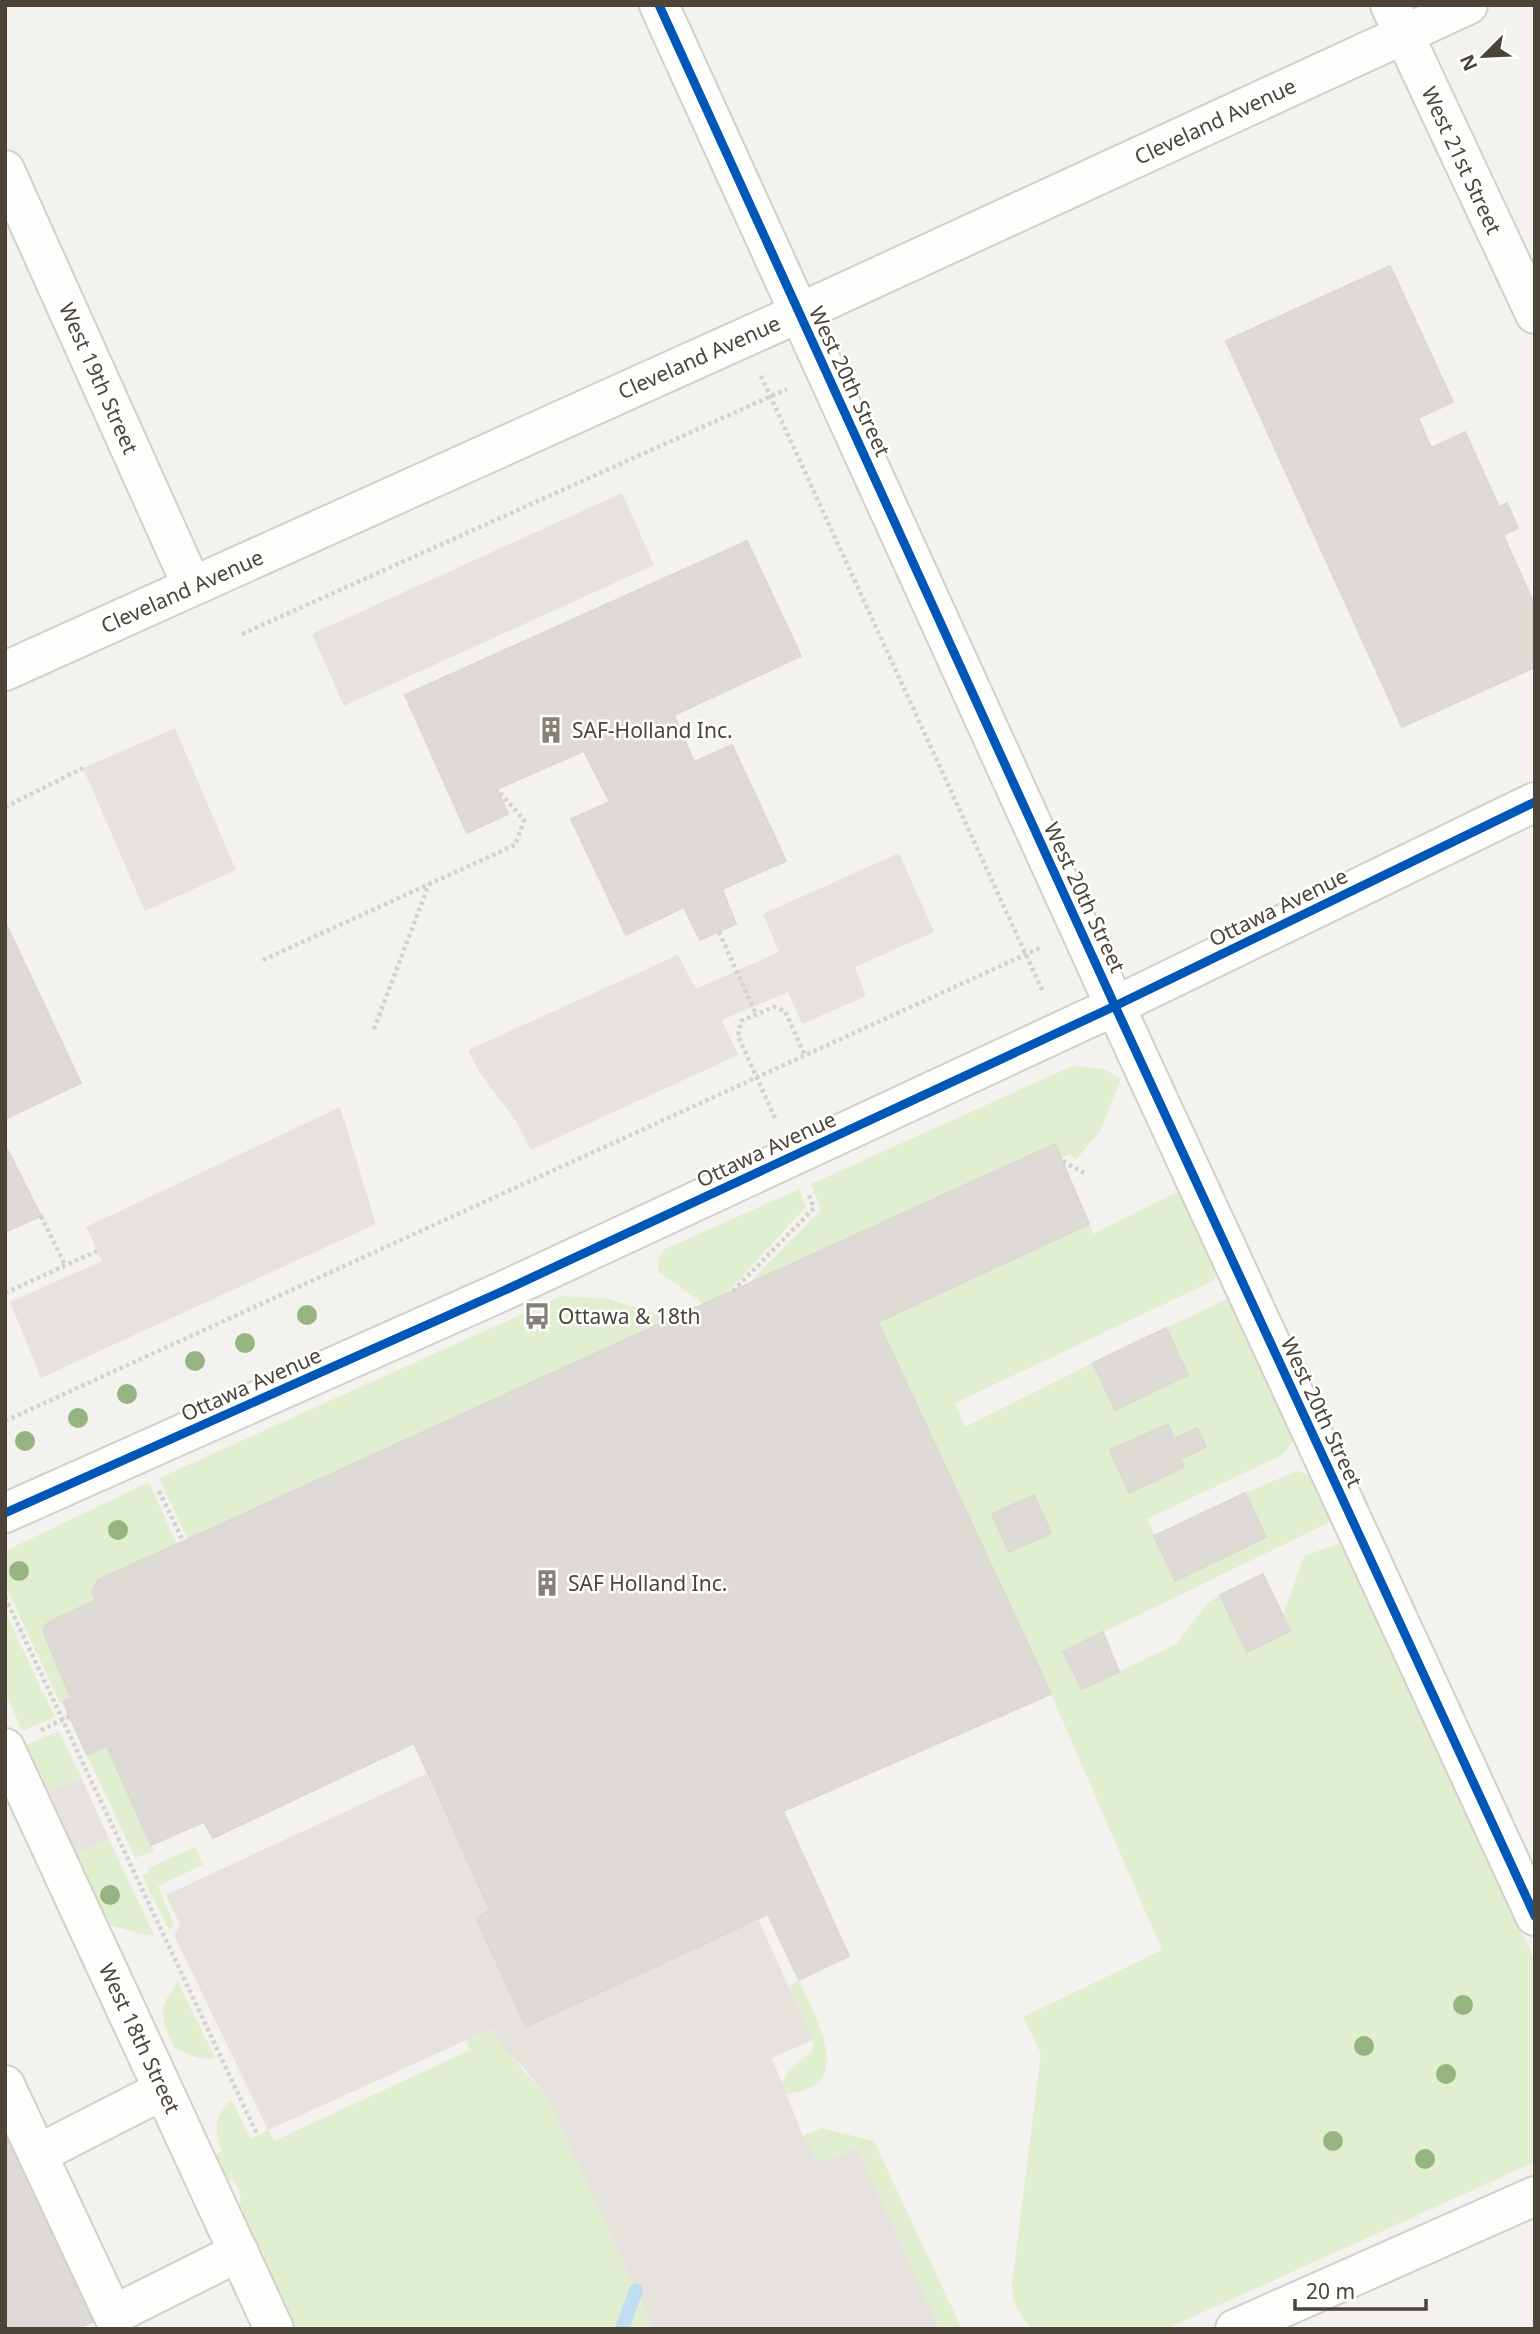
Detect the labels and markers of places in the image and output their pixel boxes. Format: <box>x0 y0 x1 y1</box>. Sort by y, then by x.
building icon: SAF-Holland Inc. <box>536 715 566 745</box>
place label: SAF-Holland Inc. <box>572 716 733 744</box>
bus stop icon: Ottawa & 18th <box>522 1301 552 1331</box>
place label: Ottawa & 18th <box>558 1302 701 1330</box>
building icon: SAF Holland Inc. <box>532 1568 562 1598</box>
place label: SAF Holland Inc. <box>568 1569 727 1597</box>

